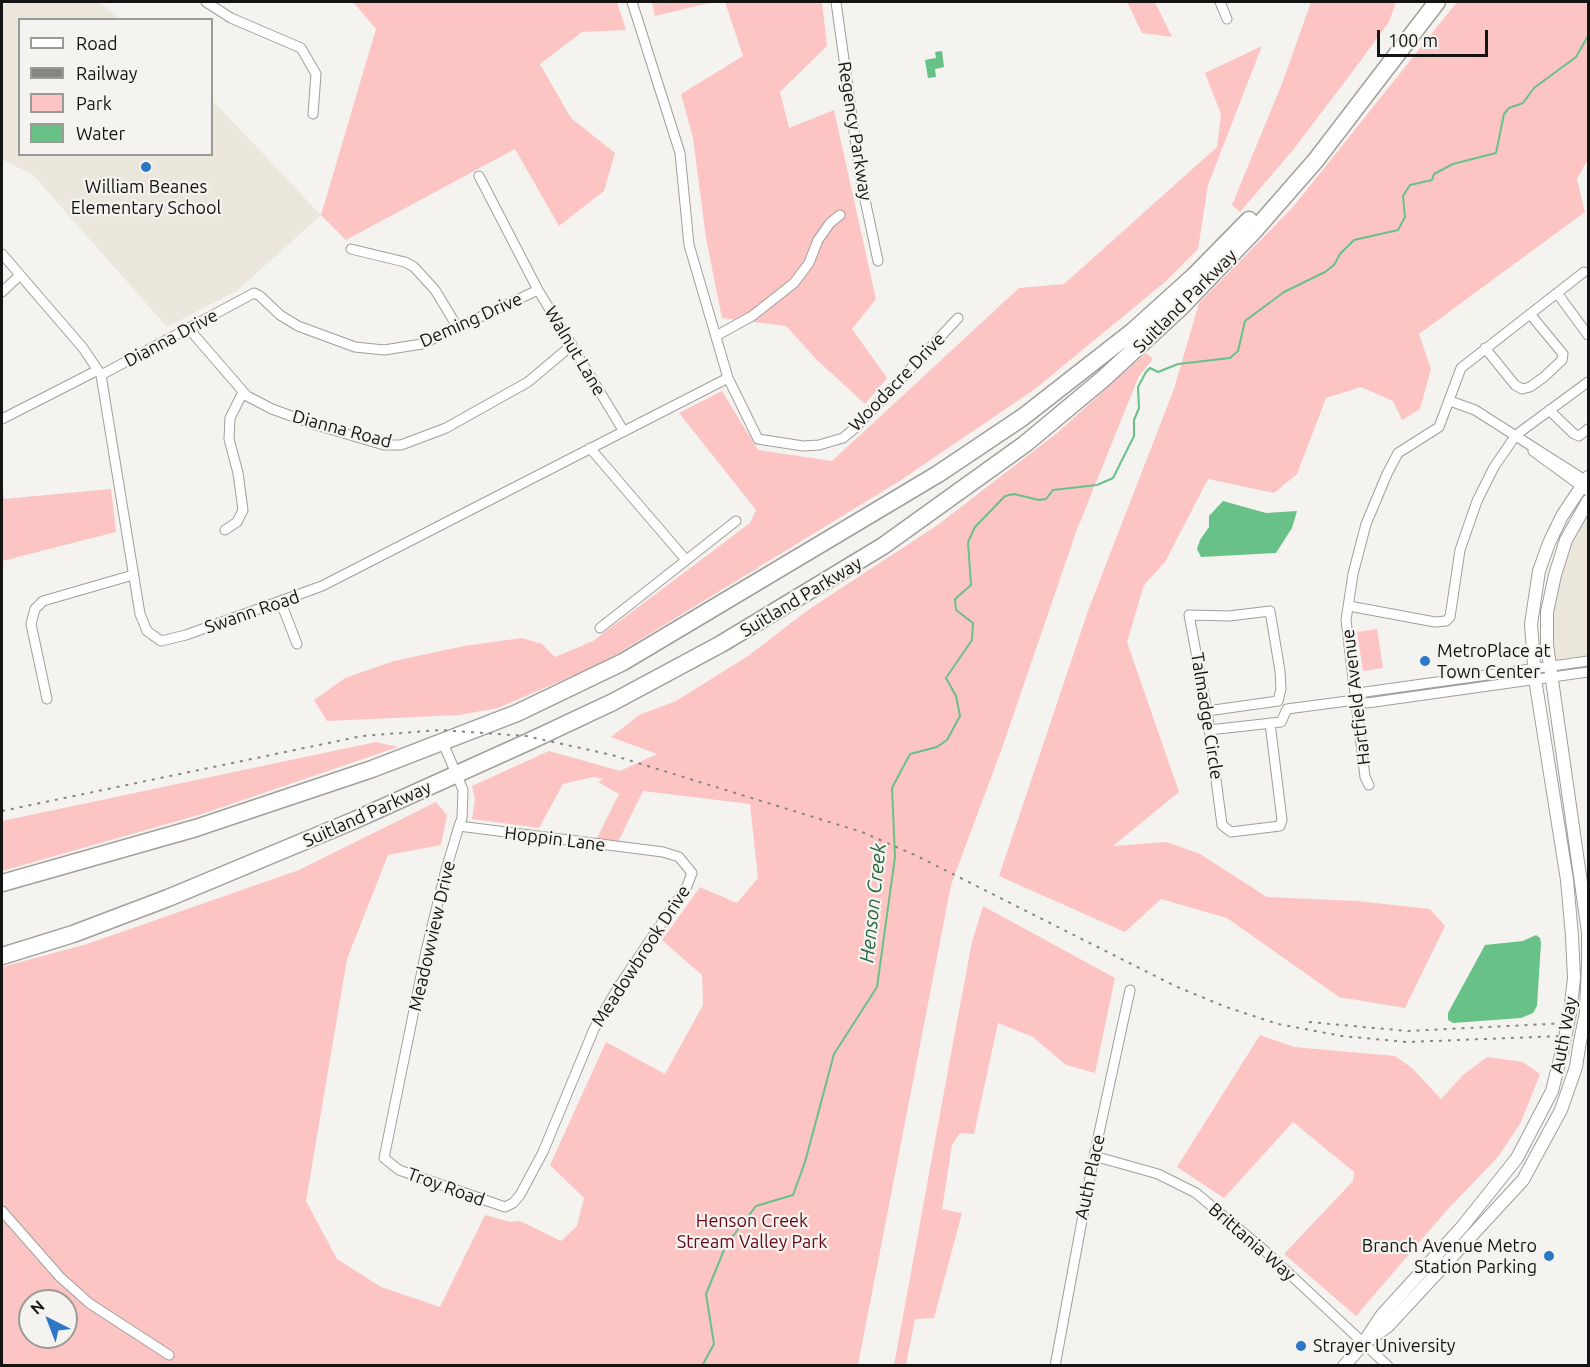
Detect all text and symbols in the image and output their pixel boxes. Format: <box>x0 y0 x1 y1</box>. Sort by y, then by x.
legend <box>18 18 213 156</box>
scale bar <box>1380 18 1491 56</box>
text: 100 m <box>1388 30 1438 50</box>
text: Road <box>76 33 118 53</box>
street label: Regency Parkway <box>833 60 877 202</box>
text: Railway <box>76 63 137 83</box>
text: Park <box>76 93 112 113</box>
text: Water <box>76 123 125 143</box>
marker: William Beanes Elementary School <box>139 160 153 174</box>
place label: William Beanes Elementary School <box>71 176 221 219</box>
street label: Suitland Parkway <box>1129 245 1241 357</box>
street label: Deming Drive <box>416 288 526 352</box>
street label: Walnut Lane <box>540 302 610 400</box>
street label: Dianna Drive <box>121 304 221 372</box>
street label: Woodacre Drive <box>844 328 950 436</box>
street label: Dianna Road <box>290 405 394 453</box>
street label: Suitland Parkway <box>736 552 866 642</box>
street label: Swann Road <box>202 586 302 638</box>
street label: Hartfield Avenue <box>1337 628 1375 766</box>
place label: MetroPlace at Town Center <box>1437 640 1550 682</box>
street label: Talmadge Circle <box>1186 651 1228 781</box>
marker: MetroPlace at Town Center <box>1418 654 1432 668</box>
street label: Suitland Parkway <box>300 776 434 852</box>
street label: Hoppin Lane <box>503 822 607 856</box>
water label: Henson Creek <box>855 842 891 964</box>
street label: Meadowview Drive <box>404 859 460 1013</box>
street label: Meadowbrook Drive <box>587 881 695 1031</box>
street label: Auth Way <box>1546 995 1582 1075</box>
street label: Auth Place <box>1070 1132 1110 1222</box>
street label: Troy Road <box>404 1163 488 1211</box>
street label: Brittania Way <box>1204 1198 1300 1286</box>
park label: Henson Creek Stream Valley Park <box>677 1210 827 1252</box>
place label: Branch Avenue Metro Station Parking <box>1362 1235 1537 1278</box>
marker: Branch Avenue Metro Station Parking <box>1542 1249 1556 1263</box>
north arrow <box>18 1289 78 1349</box>
text: N <box>27 1296 48 1318</box>
place label: Strayer University <box>1313 1335 1455 1357</box>
marker: Strayer University <box>1294 1339 1308 1353</box>

